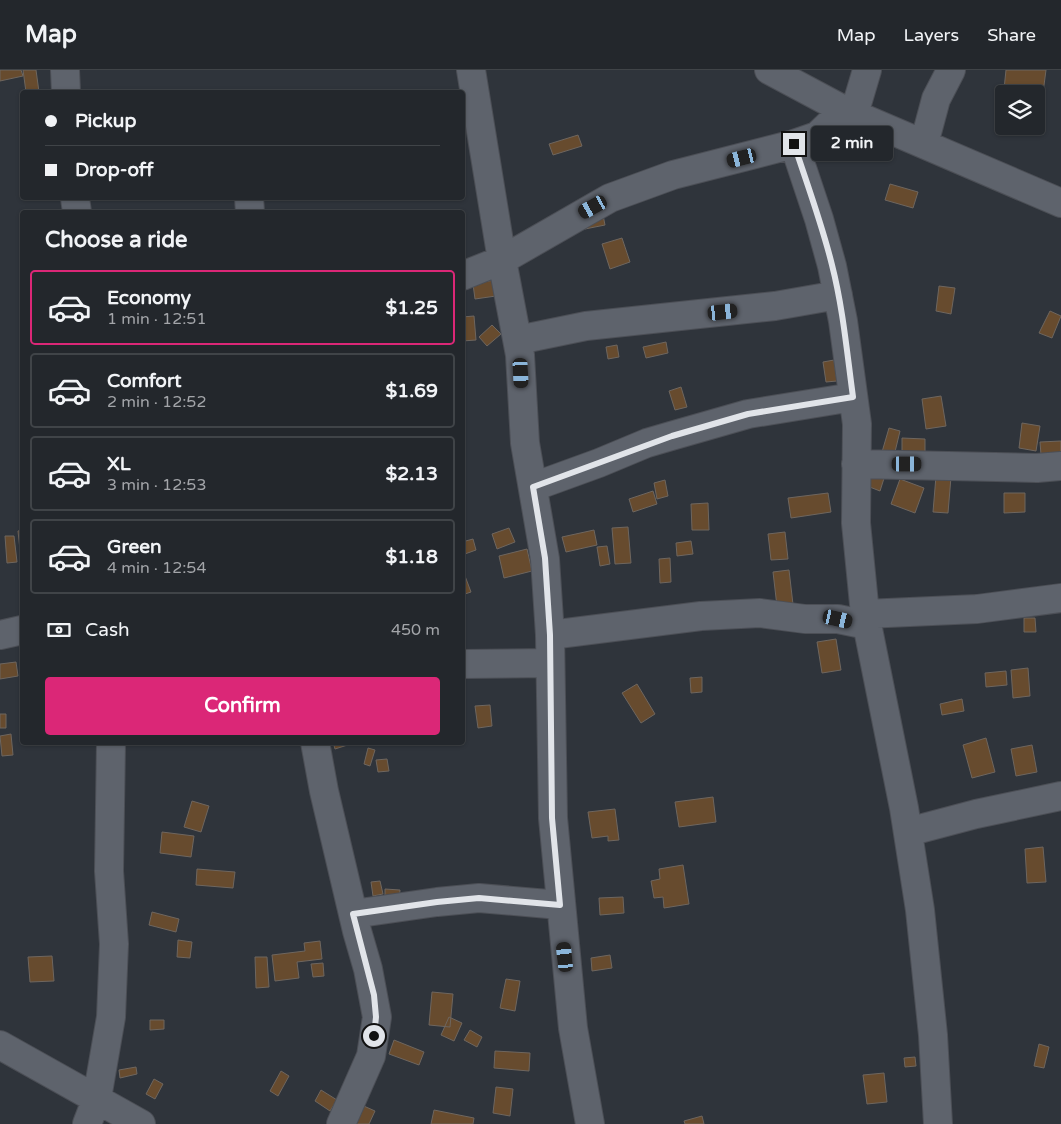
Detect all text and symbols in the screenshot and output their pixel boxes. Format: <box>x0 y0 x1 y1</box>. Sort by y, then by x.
text: Map <box>25 20 77 49</box>
text: Map <box>837 24 876 46</box>
text: Layers <box>904 24 959 46</box>
text: Share <box>987 24 1036 46</box>
map controls <box>995 85 1045 135</box>
button: layers <box>995 85 1045 135</box>
text: Pickup <box>75 110 136 132</box>
callout: 2 min <box>812 126 894 162</box>
route end <box>783 133 805 155</box>
text: 2 min <box>831 133 873 153</box>
car <box>725 147 758 169</box>
text: Drop-off <box>75 159 154 181</box>
car <box>576 193 609 221</box>
text: Choose a ride <box>45 227 188 253</box>
icon: car <box>47 285 92 330</box>
text: Economy <box>107 287 191 309</box>
text: $1.25 <box>386 297 438 319</box>
car <box>707 303 738 321</box>
text: 1 min · 12:51 <box>107 309 206 329</box>
car <box>512 358 529 388</box>
icon: car <box>47 368 92 413</box>
text: Comfort <box>107 370 181 392</box>
text: $1.69 <box>386 380 438 402</box>
text: 2 min · 12:52 <box>107 392 206 412</box>
icon: car <box>47 451 92 496</box>
text: XL <box>107 453 131 475</box>
car <box>892 457 922 472</box>
text: $2.13 <box>386 463 438 485</box>
text: 3 min · 12:53 <box>107 475 206 495</box>
icon: car <box>47 534 92 579</box>
text: Green <box>107 536 161 558</box>
text: $1.18 <box>386 546 438 568</box>
text: 4 min · 12:54 <box>107 558 206 578</box>
car <box>821 608 854 630</box>
icon: cash <box>45 616 73 644</box>
text: Cash <box>85 619 130 641</box>
text: 450 m <box>391 620 440 640</box>
button: Confirm <box>45 677 440 735</box>
car <box>555 941 574 973</box>
route start <box>363 1025 385 1047</box>

